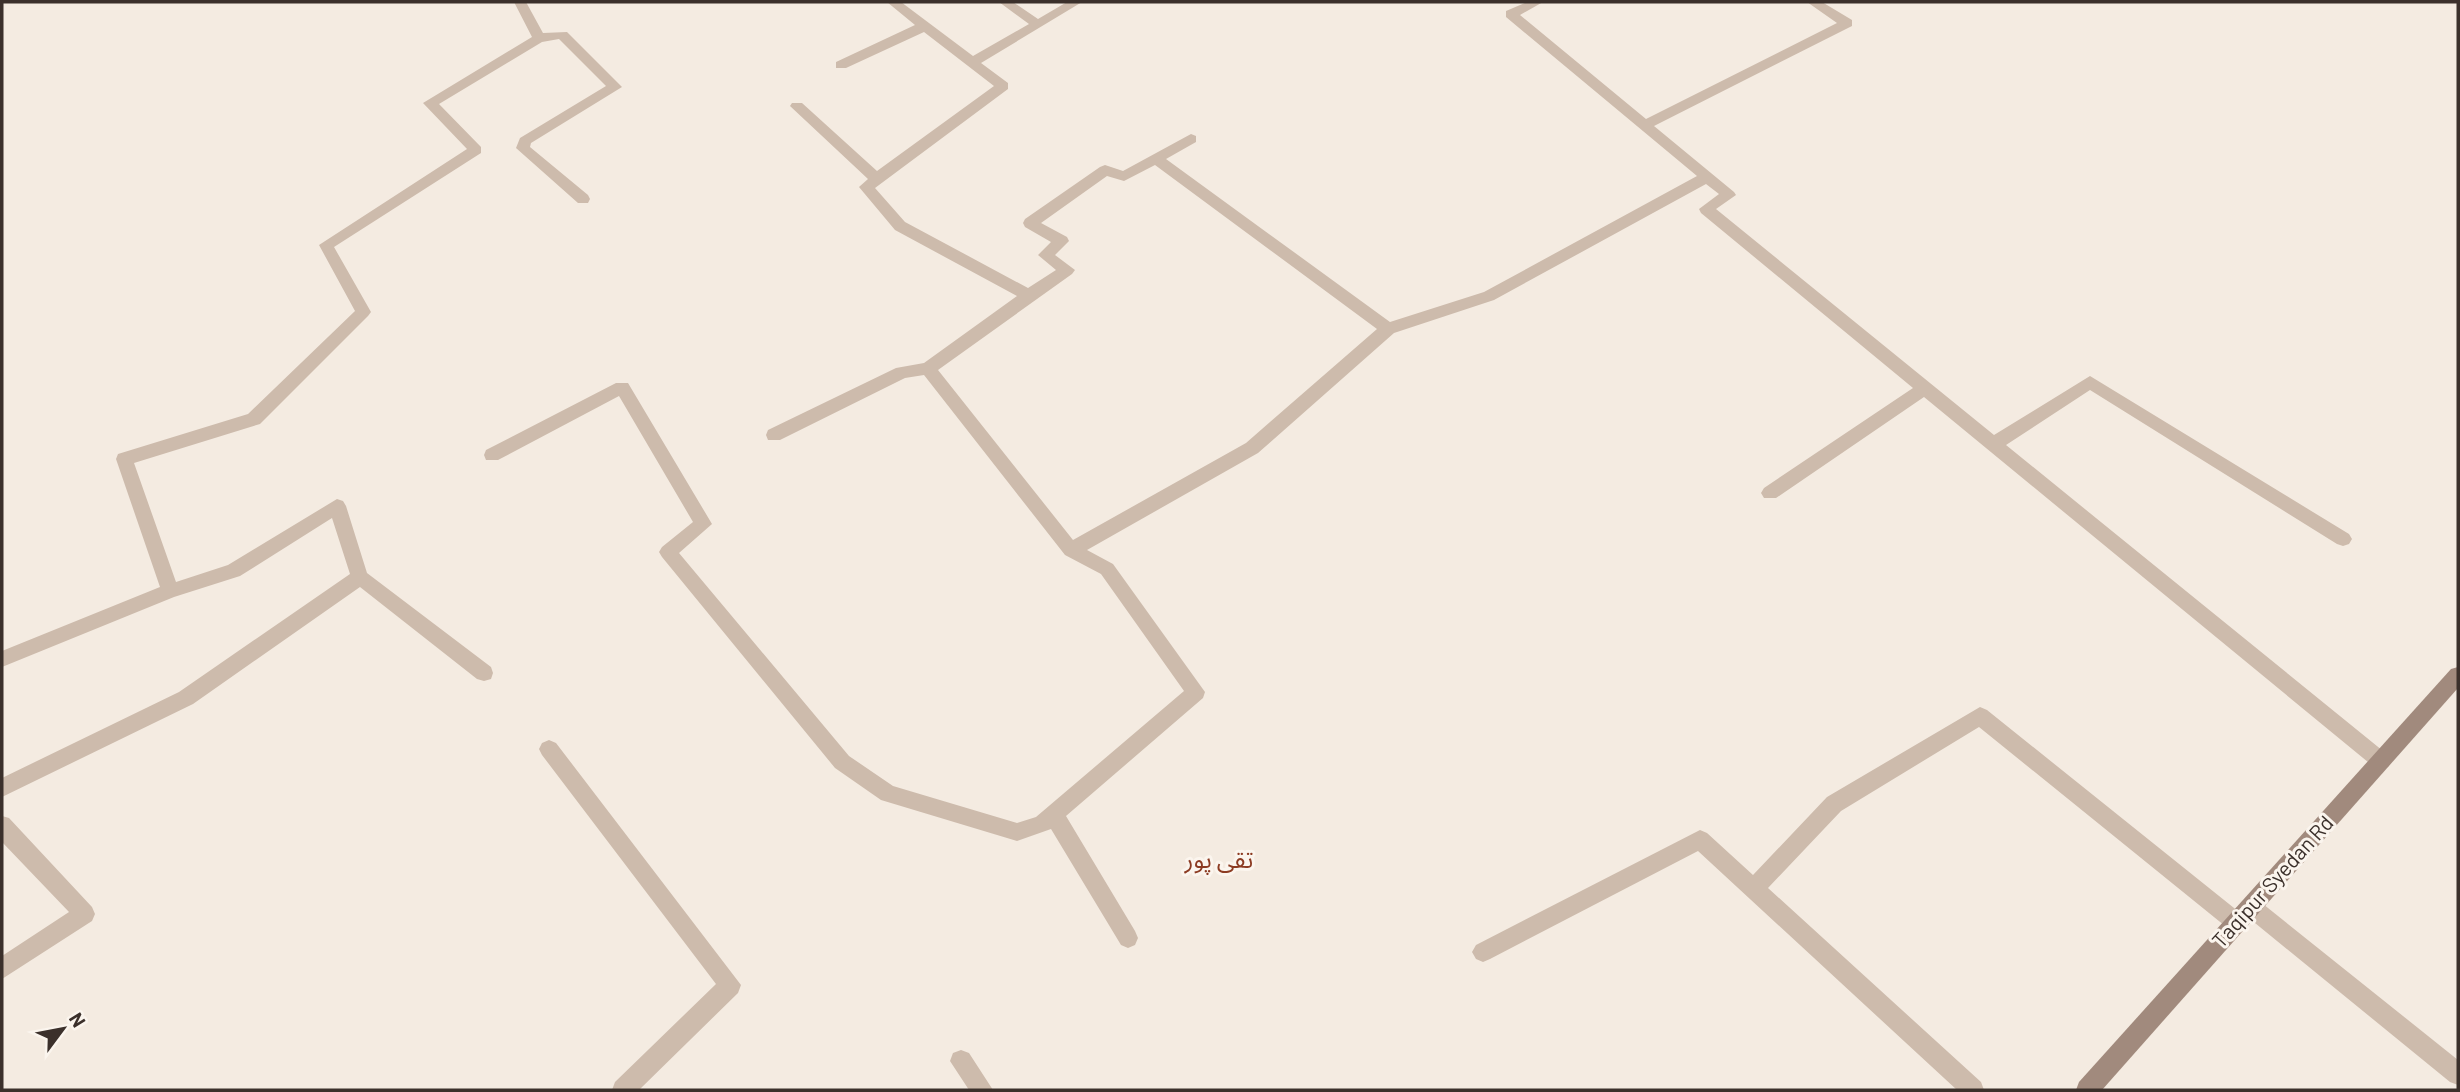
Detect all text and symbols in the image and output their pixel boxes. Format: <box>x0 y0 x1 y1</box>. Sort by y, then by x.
street label: Taqipur Syedan Rd <box>2206 810 2338 952</box>
district label: تقی پور <box>1184 844 1253 875</box>
north arrow <box>28 994 98 1064</box>
text: N <box>65 1008 91 1031</box>

